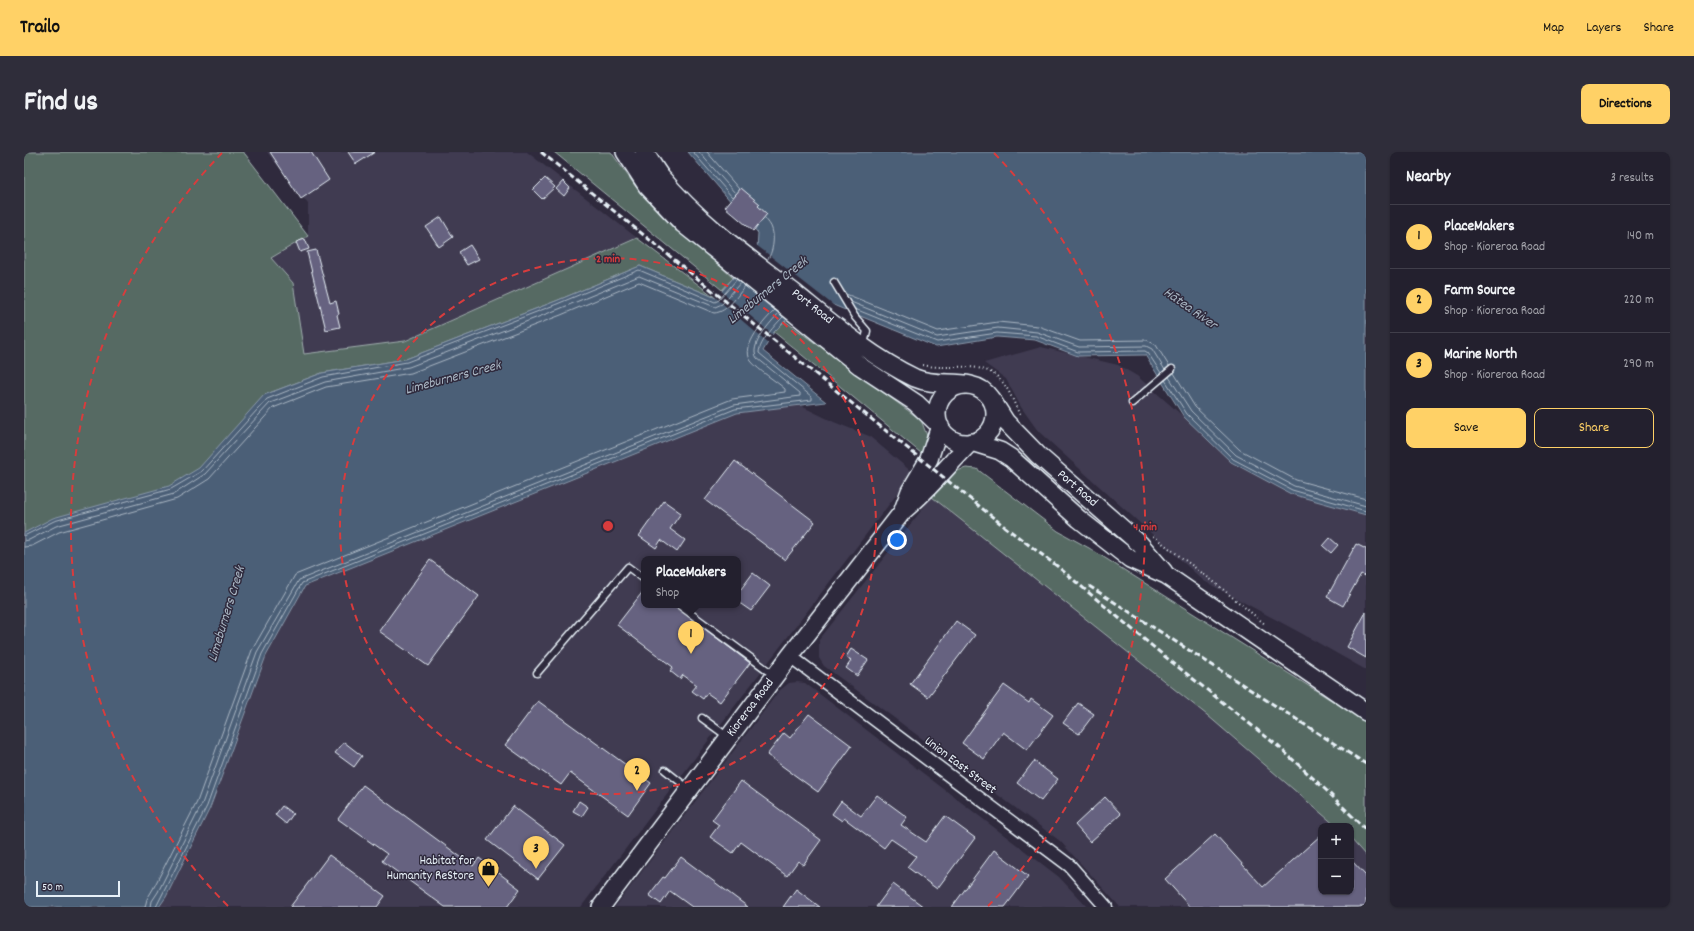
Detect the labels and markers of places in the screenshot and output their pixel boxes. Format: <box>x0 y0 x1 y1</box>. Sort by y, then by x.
centre of rings <box>601 519 615 533</box>
pin: 1 <box>678 621 704 654</box>
pin: 2 <box>624 758 650 791</box>
pin: 3 <box>523 836 549 869</box>
place label: Habitat for Humanity ReStore <box>386 852 474 886</box>
shop icon: Habitat for Humanity ReStore <box>476 855 502 888</box>

